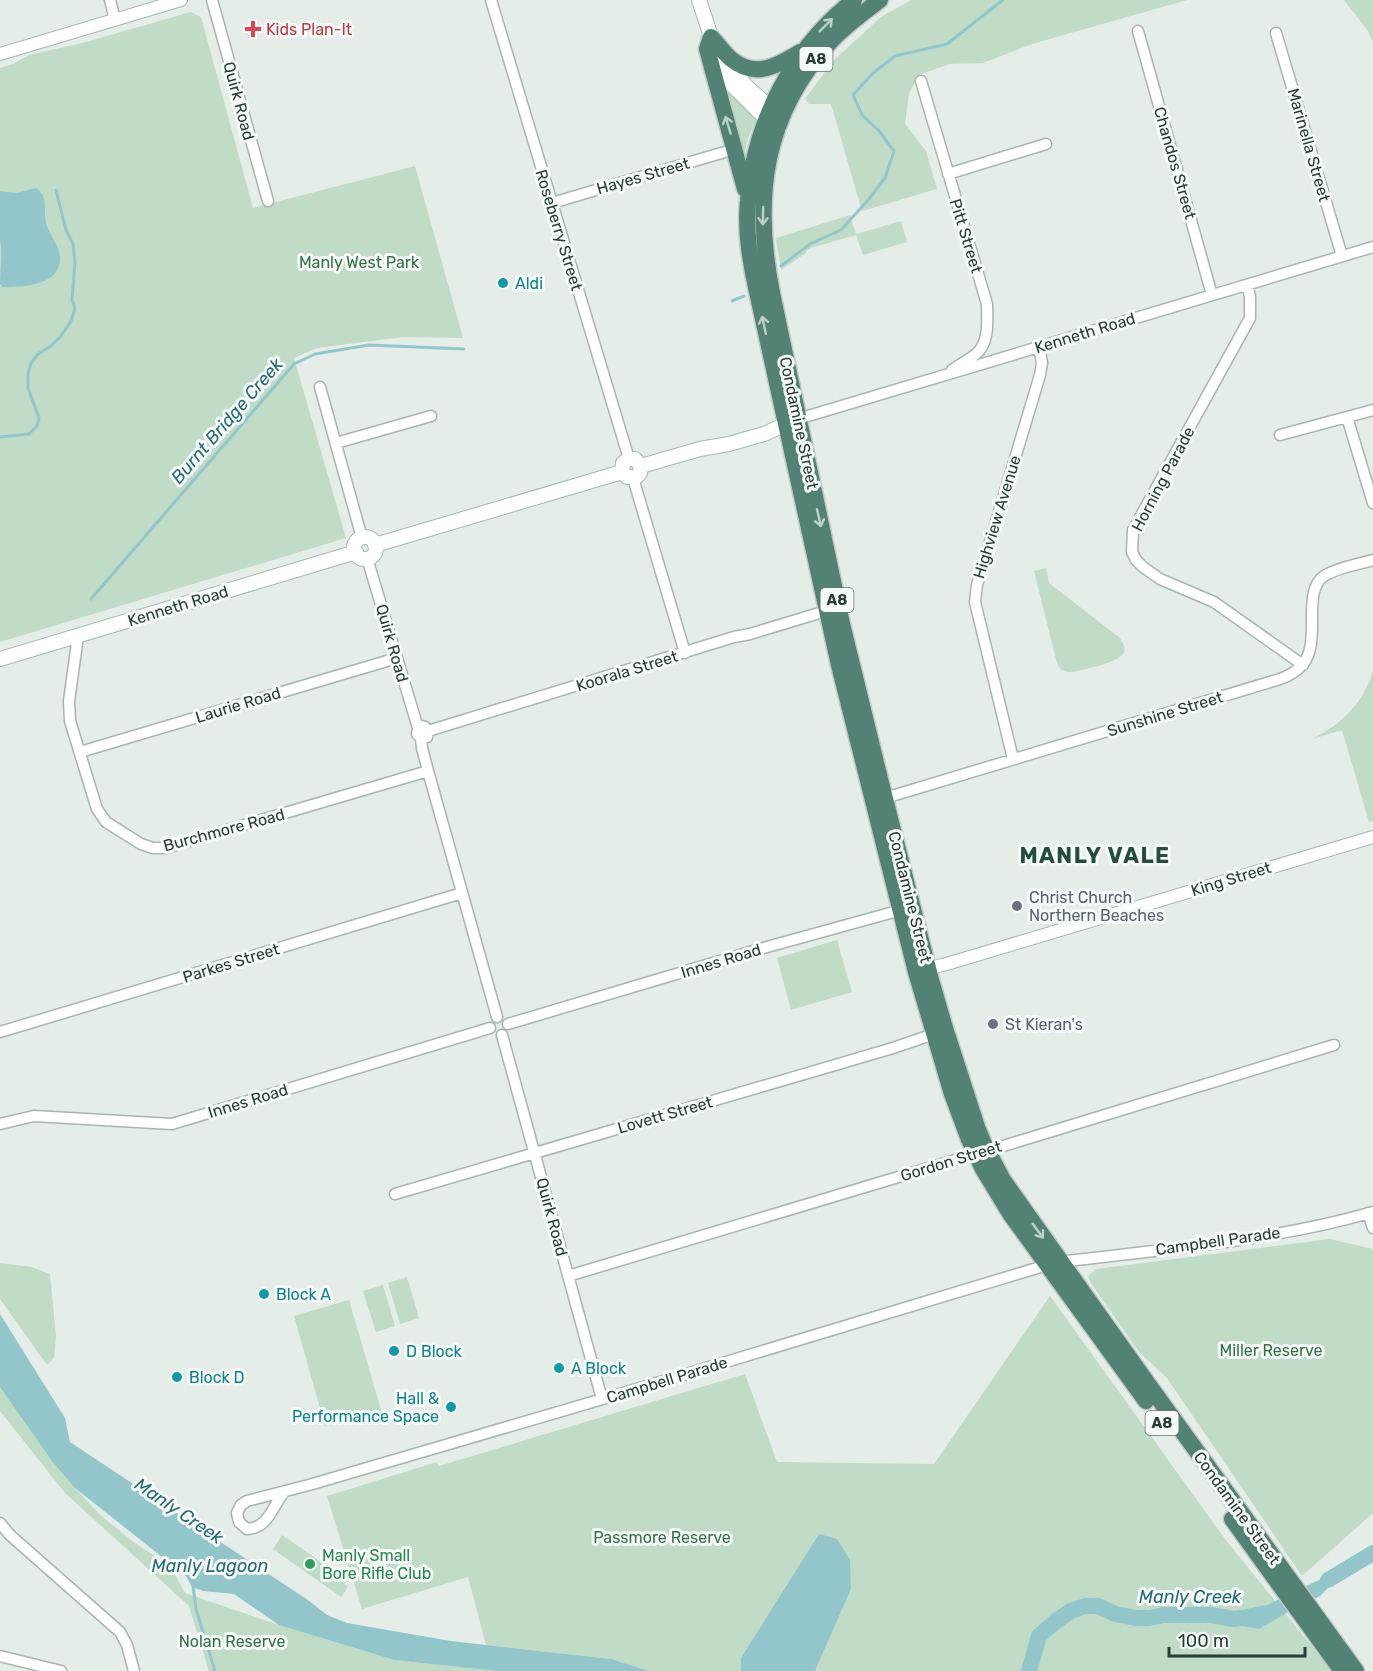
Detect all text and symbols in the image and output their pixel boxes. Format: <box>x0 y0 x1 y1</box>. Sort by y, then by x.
one-way arrow <box>819 17 834 32</box>
marker: Kids Plan-It <box>244 20 262 38</box>
place label: Kids Plan-It <box>266 20 352 39</box>
road number: A8 <box>800 47 832 71</box>
street label: Quirk Road <box>219 60 259 142</box>
street label: Marinella Street <box>1284 86 1334 204</box>
street label: Chandos Street <box>1150 105 1200 221</box>
one-way arrow <box>722 116 733 135</box>
street label: Hayes Street <box>594 154 692 198</box>
street label: Roseberry Street <box>532 167 586 293</box>
street label: Pitt Street <box>946 196 986 276</box>
one-way arrow <box>757 205 769 225</box>
park label: Manly West Park <box>299 253 420 272</box>
place label: Aldi <box>515 274 543 293</box>
marker: Aldi <box>496 276 510 290</box>
street label: Kenneth Road <box>1032 309 1138 357</box>
one-way arrow <box>758 316 770 335</box>
water label: Burnt Bridge Creek <box>166 353 288 488</box>
street label: Condamine Street <box>776 355 822 491</box>
street label: Horning Parade <box>1127 423 1199 535</box>
street label: Highview Avenue <box>969 453 1025 581</box>
one-way arrow <box>814 508 826 527</box>
street label: Kenneth Road <box>125 582 231 630</box>
road number: A8 <box>820 588 854 612</box>
street label: Quirk Road <box>372 602 412 684</box>
street label: Koorala Street <box>574 647 680 695</box>
street label: Laurie Road <box>193 683 283 727</box>
street label: Sunshine Street <box>1105 687 1225 741</box>
street label: Burchmore Road <box>161 805 287 855</box>
street label: Condamine Street <box>884 829 936 965</box>
district label: MANLY VALE <box>1019 842 1171 869</box>
street label: King Street <box>1189 858 1273 900</box>
place label: Christ Church Northern Beaches <box>1029 888 1164 925</box>
marker: Christ Church Northern Beaches <box>1010 899 1024 913</box>
street label: Parkes Street <box>180 939 282 987</box>
street label: Innes Road <box>679 940 763 982</box>
place label: St Kieran's <box>1005 1015 1083 1034</box>
marker: St Kieran's <box>986 1017 1000 1031</box>
street label: Innes Road <box>206 1080 290 1122</box>
street label: Lovett Street <box>615 1092 715 1138</box>
street label: Gordon Street <box>898 1137 1004 1185</box>
street label: Quirk Road <box>532 1176 572 1258</box>
one-way arrow <box>1032 1222 1044 1238</box>
street label: Campbell Parade <box>1154 1223 1282 1259</box>
place label: Block A <box>276 1285 331 1304</box>
marker: Block A <box>257 1287 271 1301</box>
park label: Miller Reserve <box>1219 1341 1323 1360</box>
place label: D Block <box>406 1342 463 1361</box>
marker: D Block <box>387 1344 401 1358</box>
street label: Campbell Parade <box>604 1353 730 1407</box>
place label: A Block <box>571 1359 627 1378</box>
marker: A Block <box>552 1361 566 1375</box>
place label: Block D <box>189 1368 245 1387</box>
marker: Block D <box>170 1370 184 1384</box>
place label: Hall & Performance Space <box>292 1389 439 1426</box>
marker: Hall & Performance Space <box>444 1400 458 1414</box>
road number: A8 <box>1146 1411 1178 1435</box>
street label: Condamine Street <box>1190 1448 1284 1568</box>
water label: Manly Creek <box>130 1473 228 1549</box>
park label: Passmore Reserve <box>593 1528 731 1547</box>
place label: Manly Small Bore Rifle Club <box>322 1546 431 1583</box>
water label: Manly Lagoon <box>152 1555 269 1577</box>
marker: Manly Small Bore Rifle Club <box>303 1557 317 1571</box>
water label: Manly Creek <box>1139 1586 1242 1608</box>
scale bar <box>1169 1620 1306 1658</box>
text: 100 m <box>1178 1630 1229 1652</box>
park label: Nolan Reserve <box>179 1632 285 1651</box>

